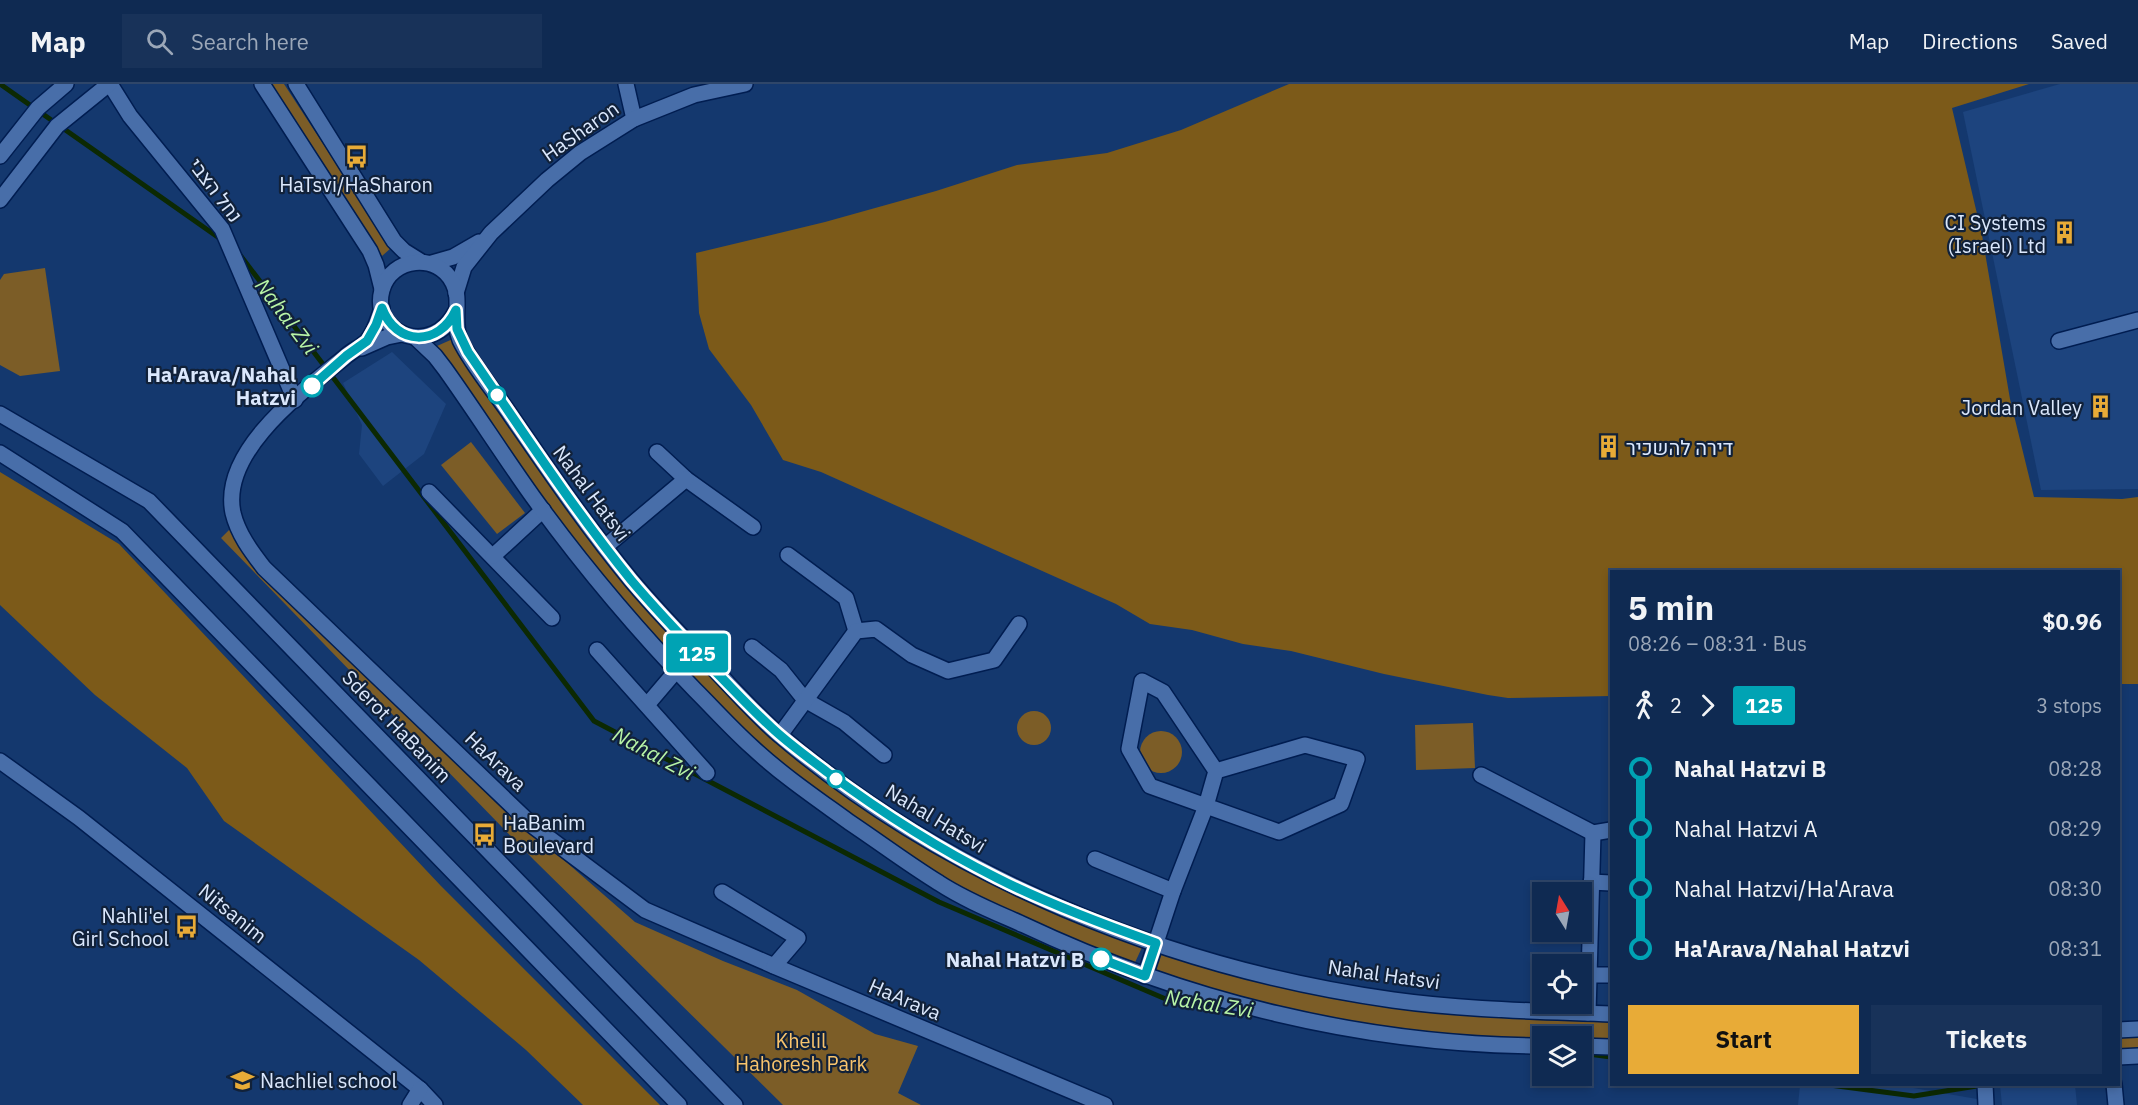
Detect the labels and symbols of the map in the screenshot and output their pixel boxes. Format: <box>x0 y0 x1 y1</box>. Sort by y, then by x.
street label: HaSharon <box>536 95 624 167</box>
bus stop icon: HaTsvi/HaSharon <box>343 143 369 169</box>
street label: נחל הצבי <box>183 152 249 228</box>
place label: HaTsvi/HaSharon <box>279 171 433 198</box>
place label: CI Systems (Israel) Ltd <box>1945 209 2046 259</box>
building icon: CI Systems (Israel) Ltd <box>2051 220 2077 246</box>
water label: Nahal Zvi <box>249 272 325 360</box>
place label: Ha'Arava/Nahal Hatzvi <box>147 361 296 411</box>
marker: Ha'Arava/Nahal Hatzvi <box>301 375 323 397</box>
unlabelled marker <box>488 386 506 404</box>
place label: Jordan Valley <box>1961 394 2082 421</box>
building icon: Jordan Valley <box>2087 394 2113 420</box>
building icon: דירה להשכיר <box>1595 434 1621 460</box>
place label: דירה להשכיר <box>1626 434 1733 461</box>
street label: Nahal Hatsvi <box>547 440 637 546</box>
line badge: 125 <box>662 634 732 672</box>
street label: Sderot HaBanim <box>336 664 458 788</box>
water label: Nahal Zvi <box>608 720 700 786</box>
street label: HaArava <box>459 725 533 797</box>
unlabelled marker <box>827 770 845 788</box>
street label: Nahal Hatsvi <box>881 777 991 859</box>
place label: HaBanim Boulevard <box>503 809 594 859</box>
bus stop icon: HaBanim Boulevard <box>472 821 498 847</box>
street label: Nitsanim <box>193 877 273 949</box>
north arrow <box>1532 882 1592 942</box>
place label: Nahli'el Girl School <box>72 902 169 952</box>
bus stop icon: Nahli'el Girl School <box>174 913 200 939</box>
place label: Nahal Hatzvi B <box>946 946 1084 973</box>
marker: Nahal Hatzvi B <box>1090 948 1112 970</box>
street label: Nahal Hatsvi <box>1326 953 1442 995</box>
street label: HaArava <box>865 972 946 1026</box>
water label: Nahal Zvi <box>1163 982 1255 1024</box>
park label: Khelil Hahoresh Park <box>735 1027 867 1077</box>
school or university icon: Nachliel school <box>229 1067 255 1093</box>
place label: Nachliel school <box>260 1067 397 1094</box>

